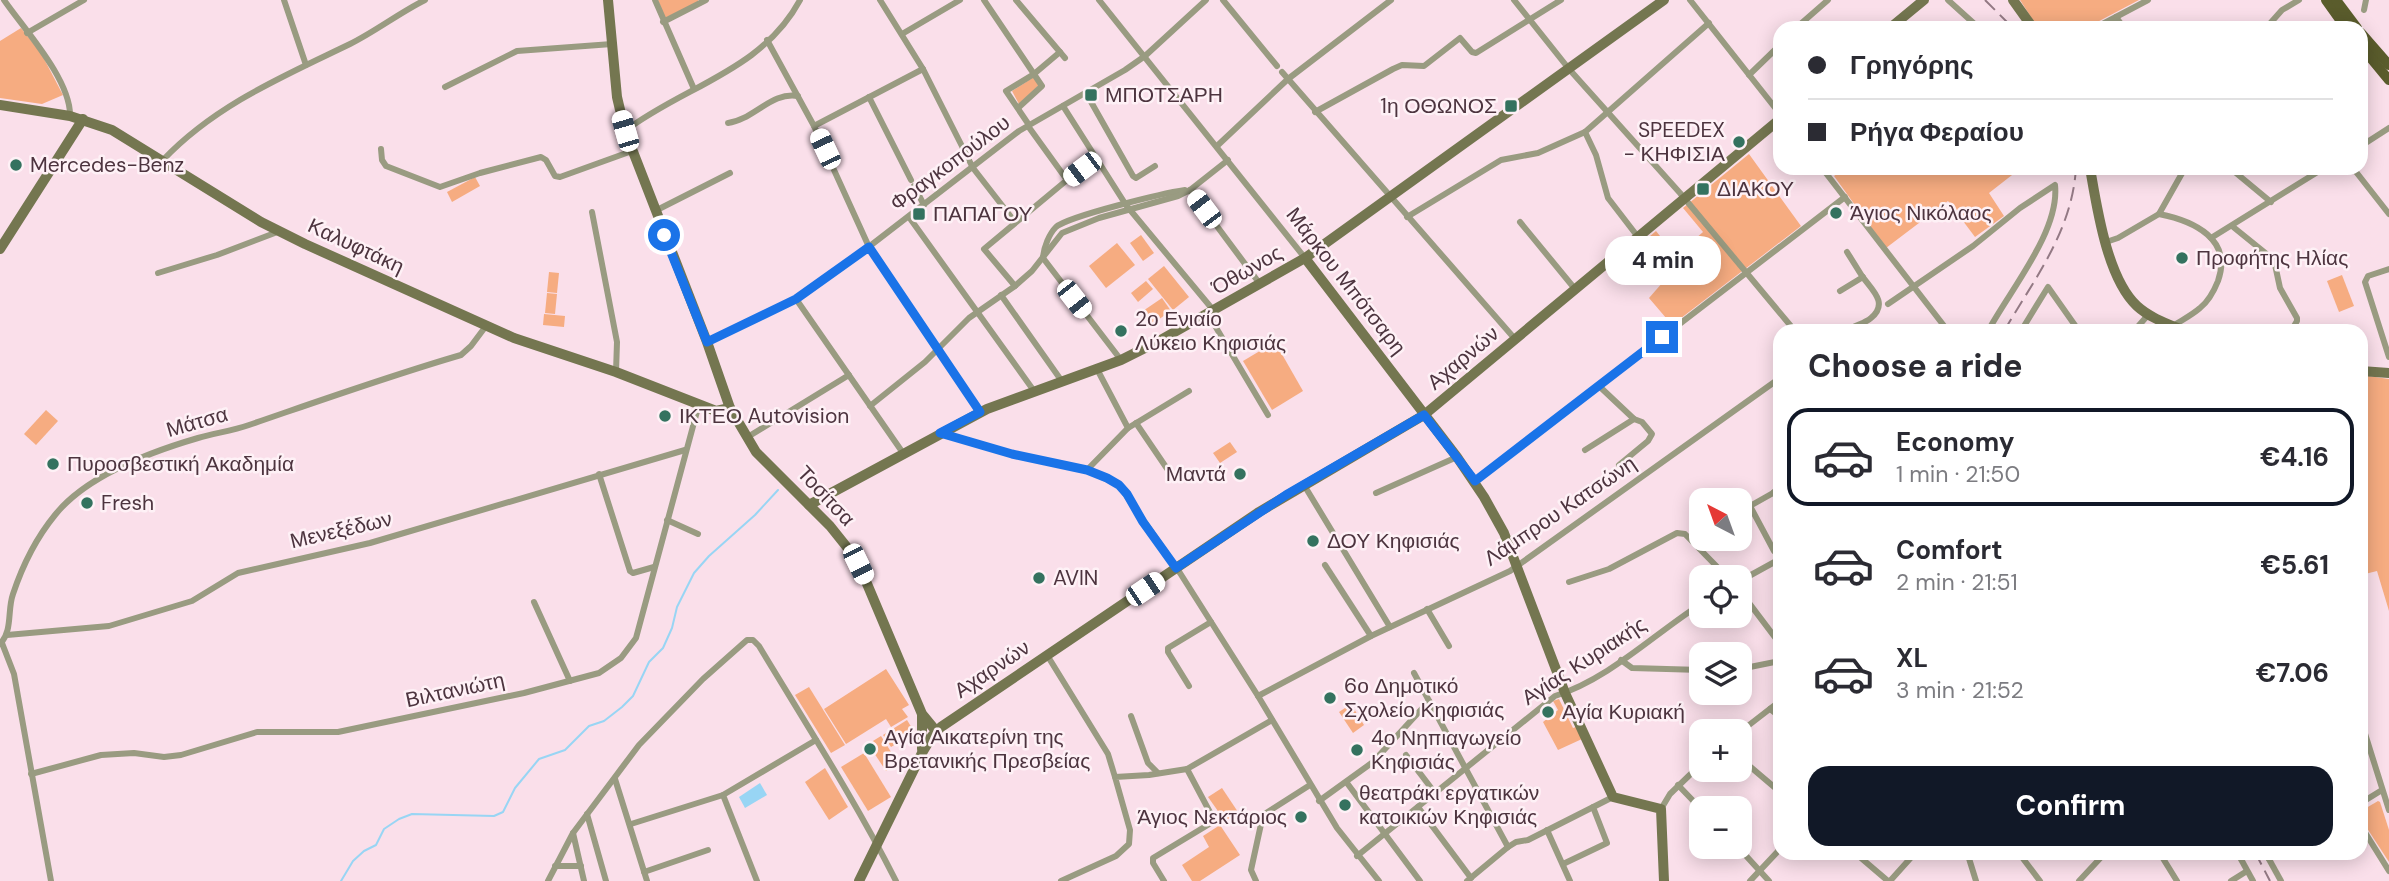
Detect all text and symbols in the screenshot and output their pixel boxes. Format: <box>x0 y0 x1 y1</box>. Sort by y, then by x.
text: Γρηγόρης <box>1850 48 1973 82</box>
place label: ΜΠΟΤΣΑΡΗ <box>1105 81 1223 109</box>
marker: ΜΠΟΤΣΑΡΗ <box>1083 87 1099 103</box>
place label: 1η ΟΘΩΝΟΣ <box>1380 92 1497 120</box>
marker: 1η ΟΘΩΝΟΣ <box>1503 98 1519 114</box>
car <box>610 108 641 154</box>
street label: Φραγκοπούλου <box>884 109 1016 217</box>
text: Ρήγα Φεραίου <box>1850 115 2024 149</box>
place label: SPEEDEX - ΚΗΦΙΣΙΑ <box>1623 116 1725 168</box>
car <box>807 126 844 172</box>
marker: SPEEDEX - ΚΗΦΙΣΙΑ <box>1731 134 1747 150</box>
car <box>1059 148 1106 190</box>
place label: Mercedes-Benz <box>30 151 184 179</box>
marker: Mercedes-Benz <box>8 157 24 173</box>
place label: ΔΙΑΚΟΥ <box>1717 175 1794 203</box>
marker: ΔΙΑΚΟΥ <box>1695 181 1711 197</box>
car <box>1183 186 1226 232</box>
place label: Άγιος Νικόλαος <box>1850 199 1992 227</box>
place label: ΠΑΠΑΓΟΥ <box>933 200 1033 228</box>
street label: Μάρκου Μπότσαρη <box>1280 202 1412 360</box>
marker: Άγιος Νικόλαος <box>1828 205 1844 221</box>
marker: ΠΑΠΑΓΟΥ <box>911 206 927 222</box>
street label: Καλυφτάκη <box>303 212 409 280</box>
route start <box>648 219 680 251</box>
callout: 4 min <box>1604 236 1720 284</box>
street label: Όθωνος <box>1206 239 1287 302</box>
place label: Προφήτης Ηλίας <box>2196 244 2348 272</box>
text: 4 min <box>1632 245 1694 275</box>
marker: Προφήτης Ηλίας <box>2174 250 2190 266</box>
car <box>1053 276 1096 322</box>
place label: 2ο Ενιαίο Λύκειο Κηφισιάς <box>1135 305 1286 357</box>
street label: Αχαρνών <box>1421 320 1505 396</box>
route end <box>1646 321 1678 353</box>
marker: 2ο Ενιαίο Λύκειο Κηφισιάς <box>1113 323 1129 339</box>
text: Choose a ride <box>1808 345 2023 387</box>
street label: Μάτσα <box>163 400 231 444</box>
place label: ΙΚΤΕΟ Autovision <box>679 402 849 430</box>
marker: ΙΚΤΕΟ Autovision <box>657 408 673 424</box>
text: Economy <box>1896 425 2014 459</box>
icon: car <box>1812 426 1875 489</box>
text: €4.16 <box>2260 440 2329 474</box>
place label: Πυροσβεστική Ακαδημία <box>67 450 294 478</box>
street label: Λάμπρου Κατσώνη <box>1478 450 1642 572</box>
marker: Πυροσβεστική Ακαδημία <box>45 456 61 472</box>
text: 1 min · 21:50 <box>1896 459 2020 489</box>
street label: Τοσίτσα <box>791 460 861 532</box>
place label: Μαντά <box>1166 460 1226 488</box>
marker: Μαντά <box>1232 466 1248 482</box>
north arrow <box>1689 488 1752 551</box>
map controls <box>1689 488 1752 859</box>
place label: Fresh <box>101 489 154 517</box>
marker: Fresh <box>79 495 95 511</box>
street label: Μενεξέδων <box>287 505 395 555</box>
place label: ΔΟΥ Κηφισιάς <box>1327 527 1460 555</box>
marker: ΔΟΥ Κηφισιάς <box>1305 533 1321 549</box>
text: Comfort <box>1896 533 2002 567</box>
icon: car <box>1812 534 1875 597</box>
car <box>840 541 877 587</box>
text: €5.61 <box>2261 548 2329 582</box>
place label: AVIN <box>1053 564 1098 592</box>
button: locate <box>1689 565 1752 628</box>
text: 2 min · 21:51 <box>1896 567 2018 597</box>
car <box>1122 569 1169 609</box>
marker: AVIN <box>1031 570 1047 586</box>
street label: Αγίας Κυριακής <box>1516 610 1652 712</box>
street label: Αχαρνών <box>949 633 1035 705</box>
text: XL <box>1896 641 1928 675</box>
button: layers <box>1689 642 1752 705</box>
icon: car <box>1812 642 1875 705</box>
text: €7.06 <box>2256 656 2329 690</box>
street label: Βιλτανιώτη <box>403 666 507 714</box>
place label: 6ο Δημοτικό Σχολείο Κηφισιάς <box>1344 672 1504 724</box>
text: 3 min · 21:52 <box>1896 675 2024 705</box>
marker: 6ο Δημοτικό Σχολείο Κηφισιάς <box>1322 690 1338 706</box>
place label: Αγία Κυριακή <box>1562 698 1685 726</box>
marker: Αγία Κυριακή <box>1540 704 1556 720</box>
button: + <box>1689 719 1752 782</box>
place label: Αγία Αικατερίνη της Βρετανικής Πρεσβείας <box>884 723 1090 775</box>
place label: 4ο Νηπιαγωγείο Κηφισιάς <box>1371 724 1521 776</box>
marker: Αγία Αικατερίνη της Βρετανικής Πρεσβείας <box>862 741 878 757</box>
marker: 4ο Νηπιαγωγείο Κηφισιάς <box>1349 742 1365 758</box>
button: Confirm <box>1808 766 2333 846</box>
place label: θεατράκι εργατικών κατοικιών Κηφισιάς <box>1359 779 1539 831</box>
button: − <box>1689 796 1752 859</box>
marker: θεατράκι εργατικών κατοικιών Κηφισιάς <box>1337 797 1353 813</box>
place label: Άγιος Νεκτάριος <box>1137 803 1287 831</box>
marker: Άγιος Νεκτάριος <box>1293 809 1309 825</box>

